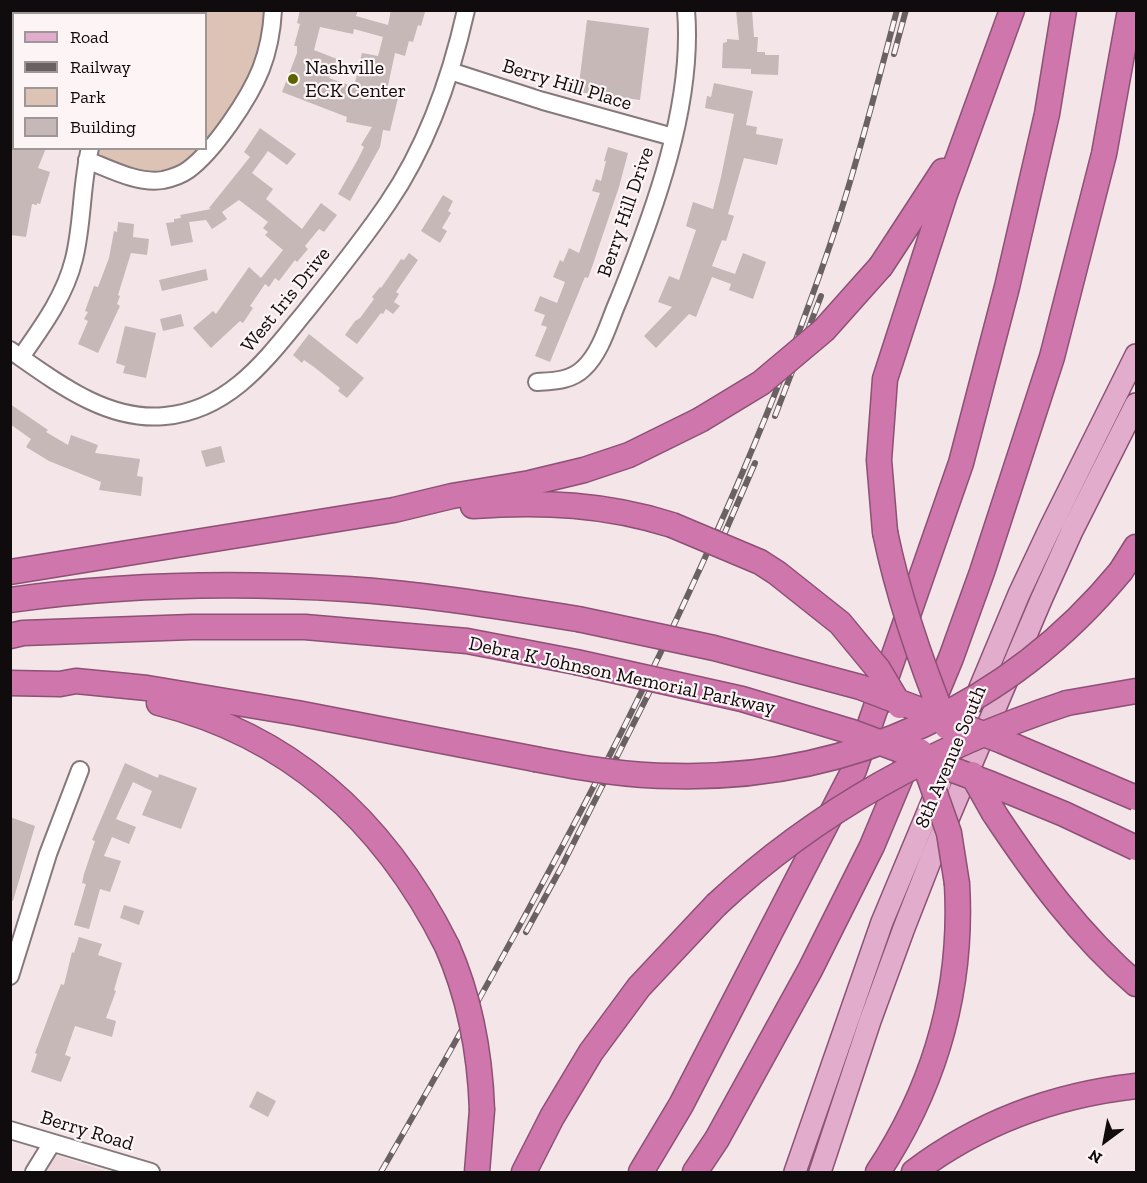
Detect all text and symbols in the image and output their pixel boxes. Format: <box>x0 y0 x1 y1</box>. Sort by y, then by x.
legend <box>12 12 207 150</box>
text: Road <box>70 26 109 48</box>
street label: Berry Hill Place <box>499 54 635 116</box>
text: Railway <box>70 56 131 78</box>
place label: Nashville ECK Center <box>305 56 406 103</box>
marker: Nashville ECK Center <box>286 72 300 86</box>
text: Park <box>70 86 106 108</box>
text: Building <box>70 116 136 138</box>
street label: Berry Hill Drive <box>593 144 659 280</box>
street label: West Iris Drive <box>236 242 336 358</box>
street label: Debra K Johnson Memorial Parkway <box>467 632 777 720</box>
street label: 8th Avenue South <box>910 682 992 832</box>
street label: Berry Road <box>38 1105 136 1157</box>
north arrow <box>1075 1111 1135 1171</box>
text: N <box>1085 1145 1105 1168</box>

